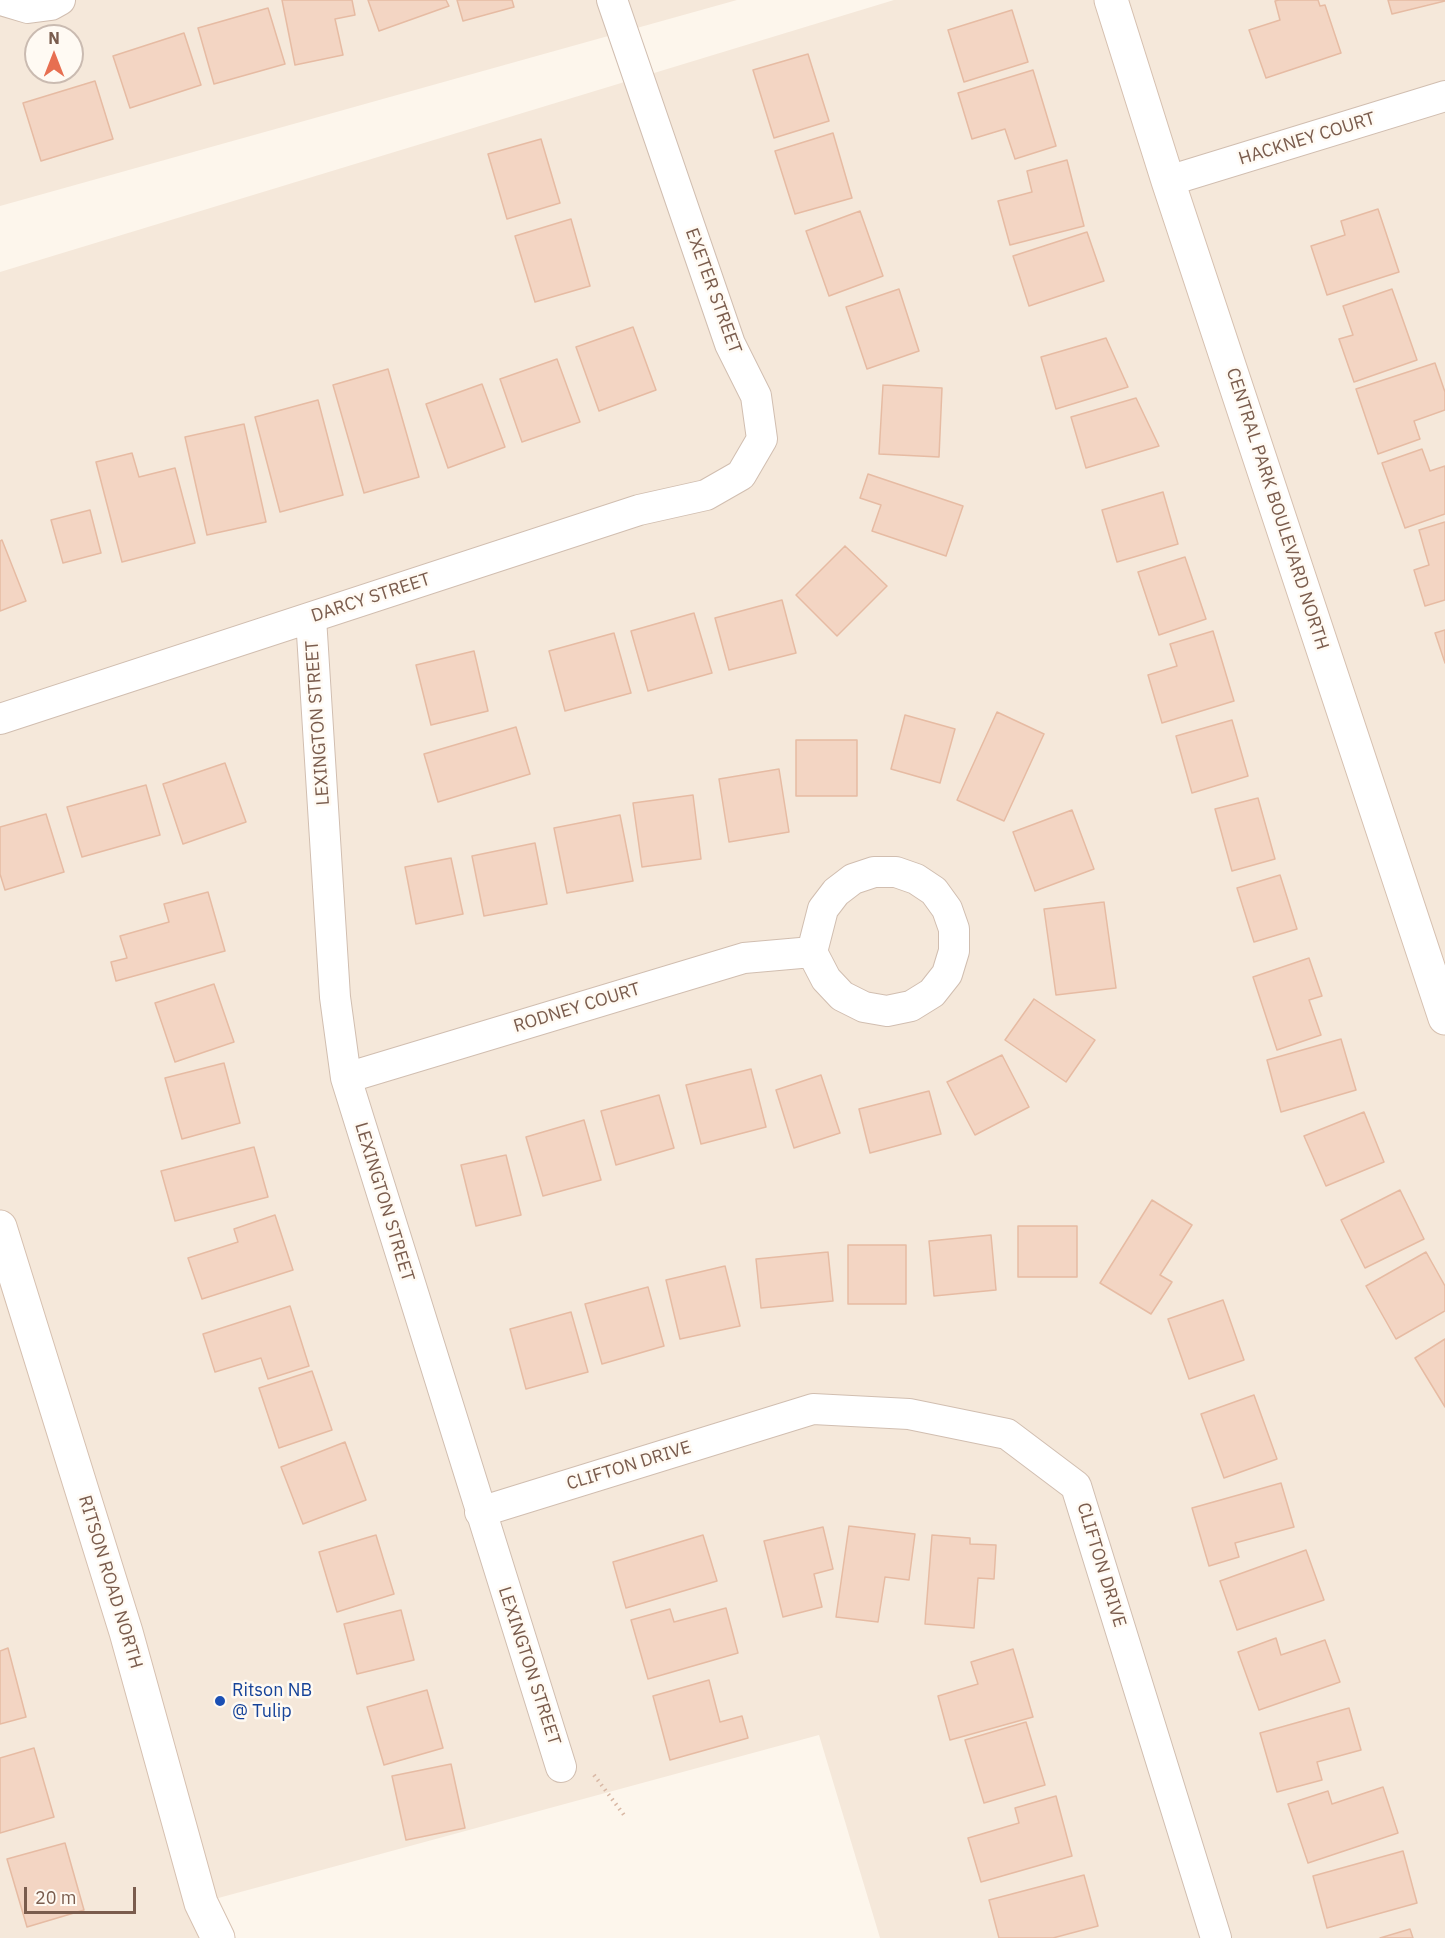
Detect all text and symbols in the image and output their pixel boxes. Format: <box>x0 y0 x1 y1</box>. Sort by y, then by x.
north arrow <box>24 24 84 84</box>
text: N <box>48 28 60 48</box>
street label: HACKNEY COURT <box>1236 108 1378 170</box>
street label: EXETER STREET <box>680 225 746 357</box>
street label: CENTRAL PARK BOULEVARD NORTH <box>1221 365 1333 653</box>
street label: DARCY STREET <box>309 569 433 627</box>
street label: LEXINGTON STREET <box>301 640 335 806</box>
street label: RODNEY COURT <box>511 978 643 1038</box>
street label: LEXINGTON STREET <box>350 1120 418 1284</box>
street label: CLIFTON DRIVE <box>564 1437 694 1495</box>
street label: RITSON ROAD NORTH <box>73 1493 147 1671</box>
street label: CLIFTON DRIVE <box>1072 1500 1130 1630</box>
street label: LEXINGTON STREET <box>493 1584 565 1748</box>
place label: Ritson NB @ Tulip <box>232 1680 312 1722</box>
marker: Ritson NB @ Tulip <box>213 1694 227 1708</box>
scale bar <box>27 1875 140 1913</box>
text: 20 m <box>35 1886 77 1909</box>

